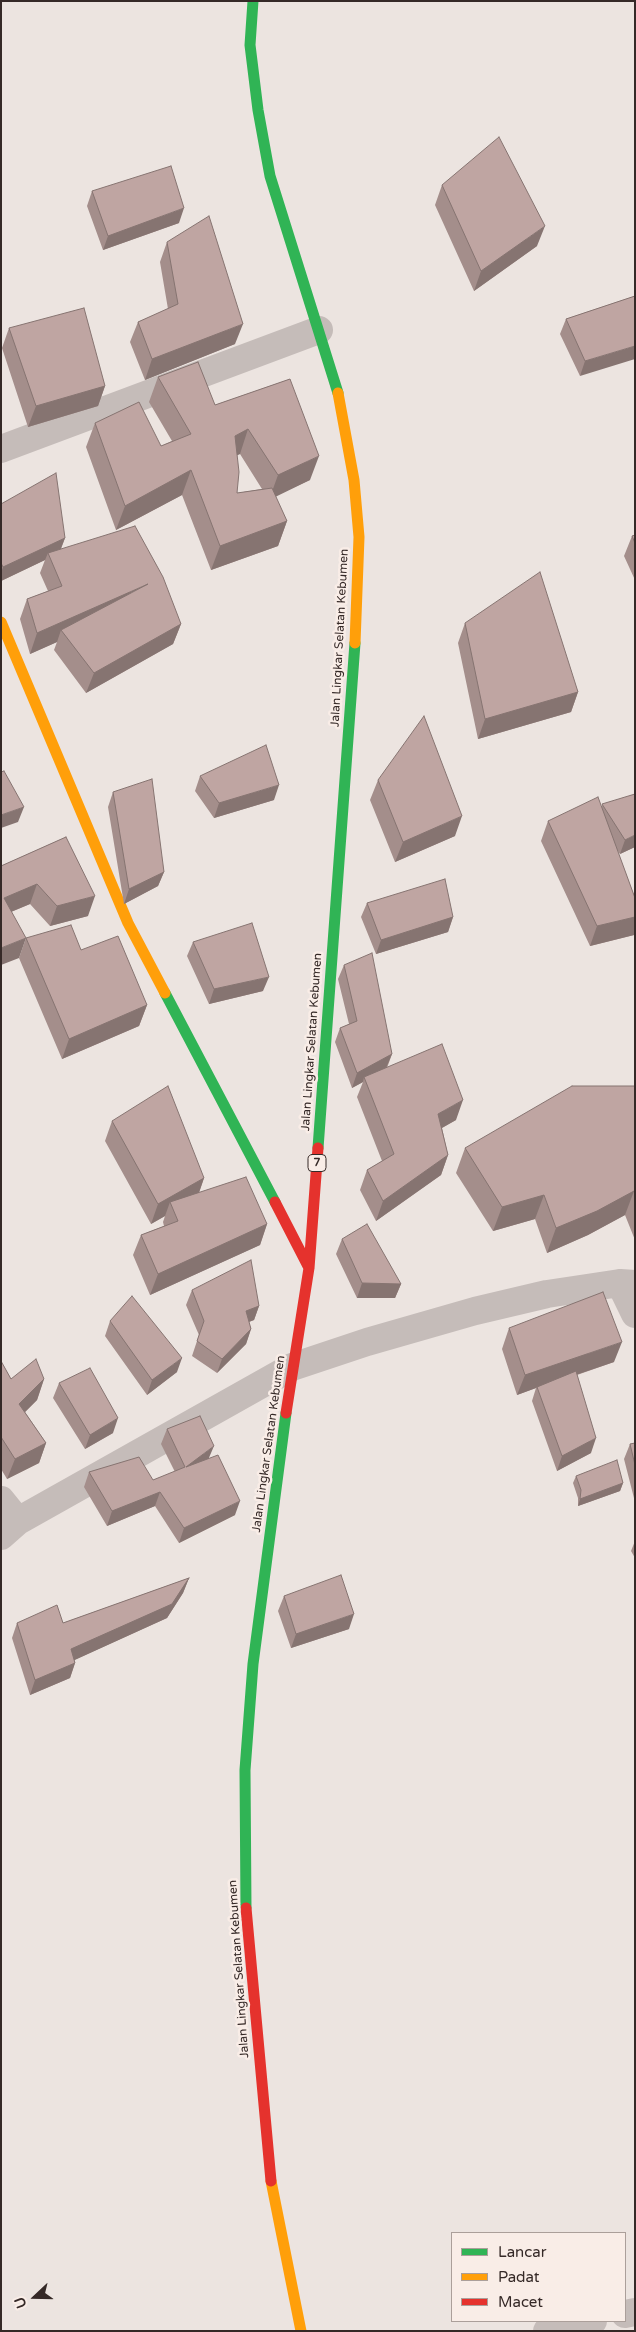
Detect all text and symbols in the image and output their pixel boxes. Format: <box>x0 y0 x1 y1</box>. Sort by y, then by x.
street label: Jalan Lingkar Selatan Kebumen <box>328 548 352 728</box>
street label: Jalan Lingkar Selatan Kebumen <box>299 952 325 1132</box>
road number: 7 <box>308 1154 326 1172</box>
street label: Jalan Lingkar Selatan Kebumen <box>249 1355 289 1533</box>
street label: Jalan Lingkar Selatan Kebumen <box>226 1879 252 2059</box>
legend <box>451 2232 626 2322</box>
text: Lancar <box>498 2243 546 2261</box>
text: Padat <box>498 2268 540 2286</box>
north arrow <box>10 2272 60 2322</box>
text: Macet <box>498 2293 543 2311</box>
text: U <box>11 2295 30 2311</box>

